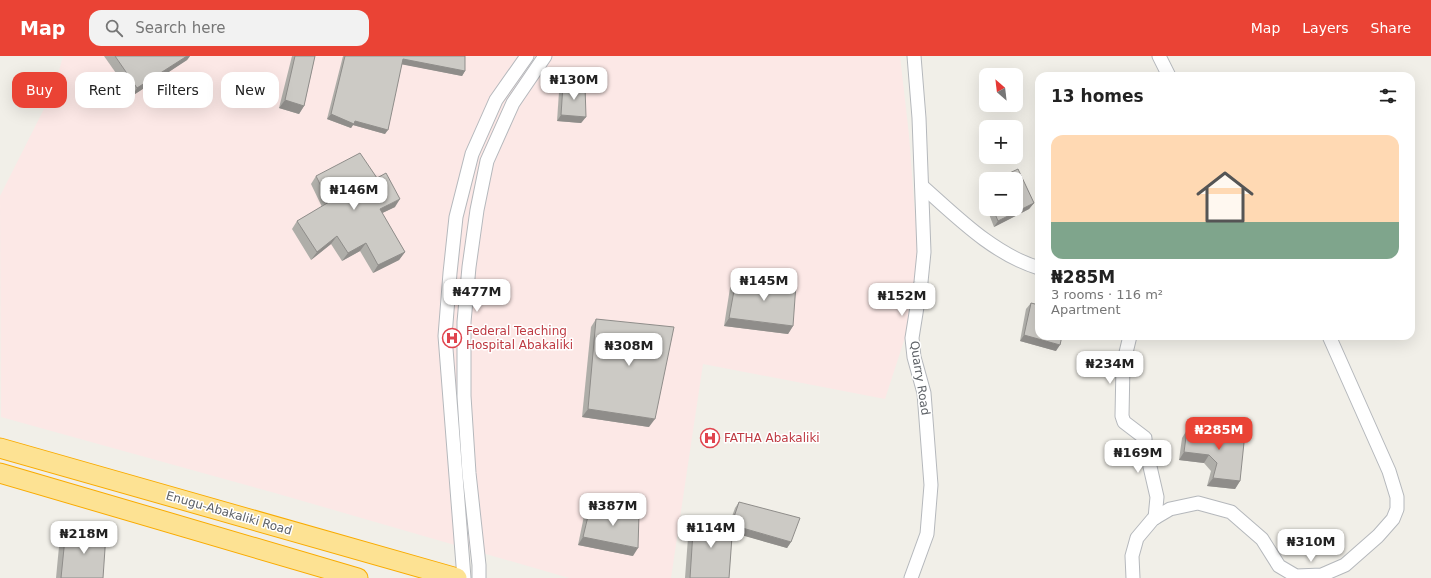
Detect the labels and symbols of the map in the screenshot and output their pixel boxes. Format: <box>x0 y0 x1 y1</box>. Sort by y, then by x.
pin: ₦130M <box>546 67 602 101</box>
north arrow <box>979 68 1023 112</box>
pin: ₦146M <box>326 177 382 211</box>
pin: ₦145M <box>736 268 792 302</box>
pin: ₦477M <box>449 279 505 313</box>
pin: ₦152M <box>874 283 930 317</box>
place label: Federal Teaching Hospital Abakaliki <box>466 324 573 352</box>
hospital icon: Federal Teaching Hospital Abakaliki <box>441 327 463 349</box>
pin: ₦308M <box>601 333 657 367</box>
street label: Quarry Road <box>907 340 933 416</box>
pin: ₦234M <box>1082 351 1138 385</box>
pin: ₦285M <box>1191 417 1247 451</box>
hospital icon: FATHA Abakaliki <box>699 427 721 449</box>
place label: FATHA Abakaliki <box>724 431 820 445</box>
pin: ₦169M <box>1110 440 1166 474</box>
street label: Enugu-Abakaliki Road <box>164 488 294 538</box>
pin: ₦387M <box>585 493 641 527</box>
pin: ₦114M <box>683 515 739 549</box>
pin: ₦218M <box>56 521 112 555</box>
pin: ₦310M <box>1283 529 1339 563</box>

